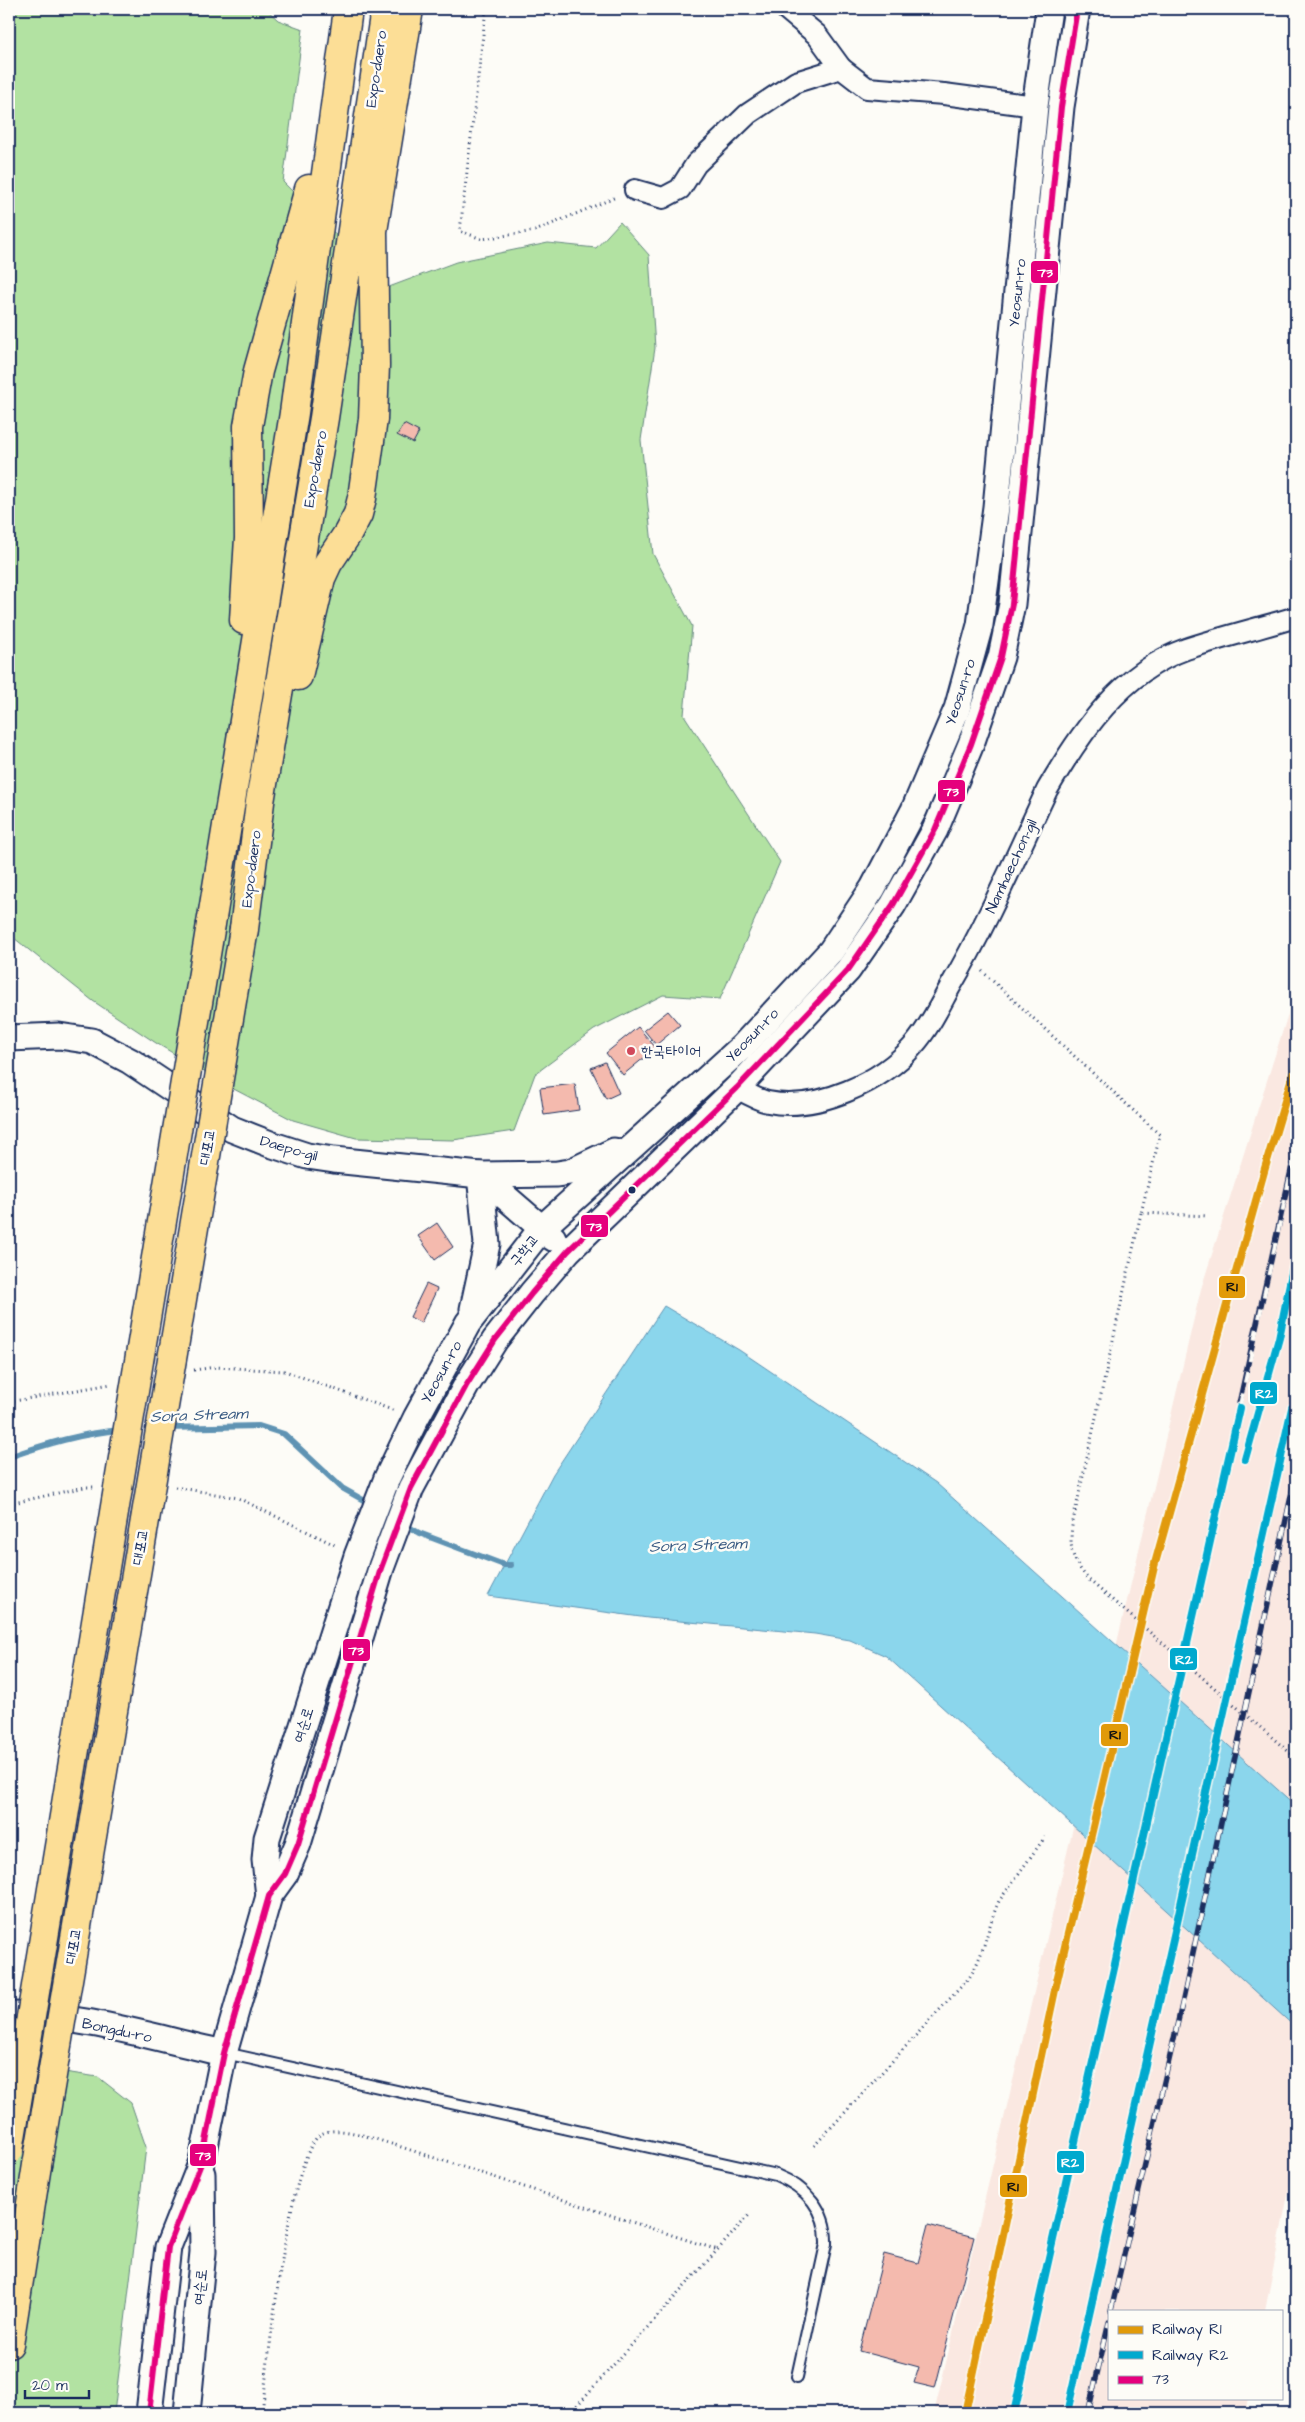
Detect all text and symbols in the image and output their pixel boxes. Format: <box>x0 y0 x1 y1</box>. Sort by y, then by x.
street label: Expo-daero <box>361 29 392 109</box>
street label: Yeosun-ro <box>1003 257 1032 328</box>
line badge: 73 <box>1030 260 1059 284</box>
text: 73 <box>1036 263 1054 283</box>
street label: Expo-daero <box>298 429 333 509</box>
street label: Yeosun-ro <box>940 656 981 728</box>
line badge: 73 <box>937 779 966 803</box>
text: 73 <box>942 782 960 802</box>
street label: Namhaechon-gil <box>980 816 1043 917</box>
street label: Expo-daero <box>236 829 267 909</box>
street label: Yeosun-ro <box>721 1003 784 1067</box>
place label: 한국타이어 <box>641 1041 701 1062</box>
marker: 한국타이어 <box>625 1045 637 1057</box>
street label: 대포교 <box>194 1127 221 1167</box>
street label: Daepo-gil <box>257 1130 320 1168</box>
unlabelled marker <box>627 1185 637 1195</box>
line badge: 73 <box>580 1214 609 1238</box>
text: 73 <box>585 1217 603 1237</box>
street label: 구학교 <box>505 1230 544 1271</box>
line badge: R1 <box>1218 1275 1246 1299</box>
text: R1 <box>1226 1277 1238 1297</box>
street label: Yeosun-ro <box>416 1337 468 1407</box>
line badge: R2 <box>1249 1381 1278 1405</box>
text: R2 <box>1255 1384 1274 1404</box>
water label: Sora Stream <box>150 1402 250 1428</box>
street label: 대포교 <box>127 1527 154 1567</box>
water label: Sora Stream <box>649 1532 749 1558</box>
line badge: 73 <box>342 1638 371 1662</box>
text: 73 <box>347 1641 365 1661</box>
line badge: R2 <box>1169 1647 1198 1671</box>
text: R2 <box>1175 1650 1194 1670</box>
street label: 여순로 <box>288 1705 319 1746</box>
line badge: R1 <box>1100 1723 1129 1747</box>
text: R1 <box>1109 1725 1121 1745</box>
street label: 대포교 <box>60 1926 87 1966</box>
street label: Bongdu-ro <box>80 2013 154 2049</box>
line badge: 73 <box>189 2143 217 2167</box>
text: 73 <box>194 2146 212 2166</box>
line badge: R2 <box>1056 2150 1085 2174</box>
text: R2 <box>1061 2153 1080 2173</box>
line badge: R1 <box>999 2174 1028 2198</box>
text: R1 <box>1007 2177 1019 2197</box>
street label: 여순로 <box>188 2268 213 2306</box>
legend <box>1108 2310 1282 2400</box>
text: Railway R1 <box>1152 2319 1222 2341</box>
text: Railway R2 <box>1152 2345 1229 2367</box>
scale bar <box>25 2367 89 2399</box>
text: 73 <box>1152 2369 1169 2390</box>
text: 20 m <box>32 2375 68 2396</box>

